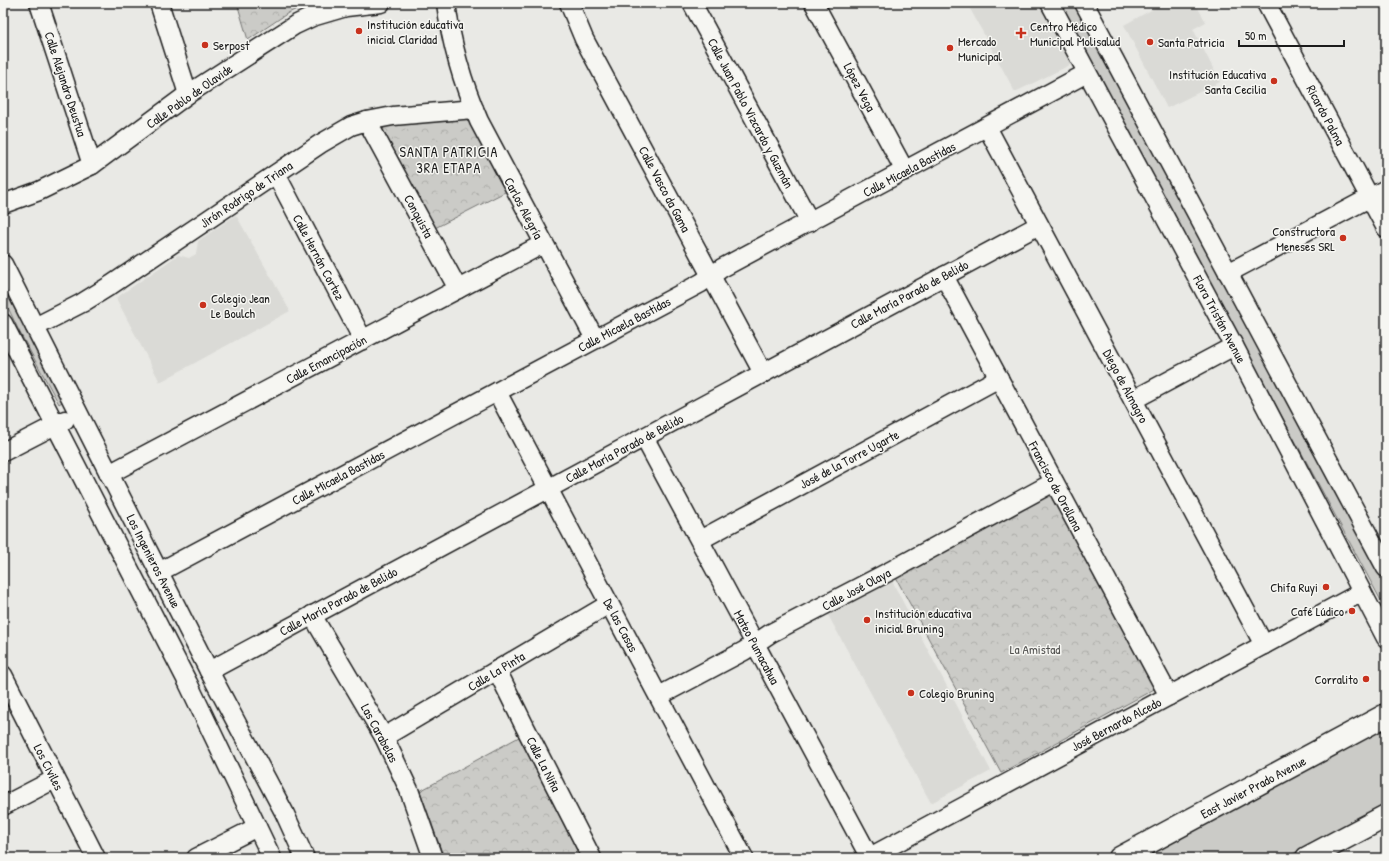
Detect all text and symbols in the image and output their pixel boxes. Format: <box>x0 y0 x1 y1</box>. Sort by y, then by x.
place label: Institución educativa inicial Claridad <box>367 15 463 48</box>
place label: Centro Médico Municipal Molisalud <box>1030 17 1120 50</box>
scale bar <box>1239 22 1344 48</box>
marker: Institución educativa inicial Claridad <box>354 26 364 36</box>
marker: Centro Médico Municipal Molisalud <box>1015 27 1027 39</box>
text: 50 m <box>1245 27 1266 44</box>
street label: Calle Alejandro Deustua <box>41 29 91 139</box>
place label: Mercado Municipal <box>958 32 1002 65</box>
place label: Santa Patricia <box>1158 33 1224 51</box>
street label: Calle Juan Pablo Vizcardo y Guzmán <box>704 35 798 191</box>
place label: Serpost <box>213 36 250 54</box>
marker: Santa Patricia <box>1145 37 1155 47</box>
marker: Serpost <box>200 40 210 50</box>
marker: Mercado Municipal <box>945 43 955 53</box>
street label: Calle Pablo de Olavide <box>142 59 236 133</box>
street label: López Vega <box>840 59 880 115</box>
place label: Institución Educativa Santa Cecilia <box>1169 65 1266 98</box>
marker: Institución Educativa Santa Cecilia <box>1269 76 1279 86</box>
street label: Ricardo Palma <box>1303 82 1349 148</box>
street label: Calle Micaela Bastidas <box>859 137 959 201</box>
district label: SANTA PATRICIA 3RA ETAPA <box>400 142 498 177</box>
street label: Calle Vasco da Gama <box>635 143 695 235</box>
street label: Jirón Rodrigo de Triana <box>196 156 296 232</box>
street label: Carlos Alegría <box>500 174 548 242</box>
street label: Conquista <box>400 191 438 241</box>
street label: Calle Hernán Cortez <box>289 211 349 303</box>
place label: Constructora Meneses SRL <box>1272 222 1335 255</box>
marker: Constructora Meneses SRL <box>1338 233 1348 243</box>
street label: Calle María Parado de Belido <box>847 255 971 333</box>
street label: Flora Tristán Avenue <box>1189 271 1251 366</box>
place label: Colegio Jean Le Boulch <box>211 289 270 322</box>
street label: Calle Micaela Bastidas <box>574 292 674 356</box>
marker: Colegio Jean Le Boulch <box>198 300 208 310</box>
street label: Calle Emancipación <box>282 330 370 388</box>
street label: Diego de Almagro <box>1099 346 1153 426</box>
street label: Calle María Parado de Belido <box>562 409 686 487</box>
street label: José de la Torre Ugarte <box>796 425 902 493</box>
street label: Francisco de Orellana <box>1024 437 1087 534</box>
street label: Calle Micaela Bastidas <box>288 445 388 509</box>
street label: Los Ingenieros Avenue <box>123 511 185 611</box>
street label: Calle María Parado de Belido <box>276 562 400 640</box>
street label: Calle José Olaya <box>818 563 894 615</box>
place label: Chifa Ruyi <box>1270 578 1318 596</box>
marker: Chifa Ruyi <box>1321 582 1331 592</box>
street label: De las Casas <box>599 595 643 655</box>
place label: Café Lúdico <box>1291 602 1344 620</box>
place label: Institución educativa inicial Bruning <box>875 604 971 637</box>
marker: Café Lúdico <box>1347 606 1357 616</box>
street label: Mateo Pumacahua <box>730 607 784 687</box>
marker: Institución educativa inicial Bruning <box>862 615 872 625</box>
park label: La Amistad <box>1010 640 1060 658</box>
street label: Calle La Pinta <box>464 647 528 695</box>
place label: Corralito <box>1314 670 1358 688</box>
marker: Corralito <box>1361 674 1371 684</box>
place label: Colegio Bruning <box>919 684 994 702</box>
marker: Colegio Bruning <box>906 688 916 698</box>
street label: José Bernardo Alcedo <box>1068 693 1164 755</box>
street label: Las Carabelas <box>357 700 403 766</box>
street label: Calle La Niña <box>522 733 566 795</box>
street label: Los Civiles <box>30 741 68 793</box>
street label: East Javier Prado Avenue <box>1197 752 1309 822</box>

